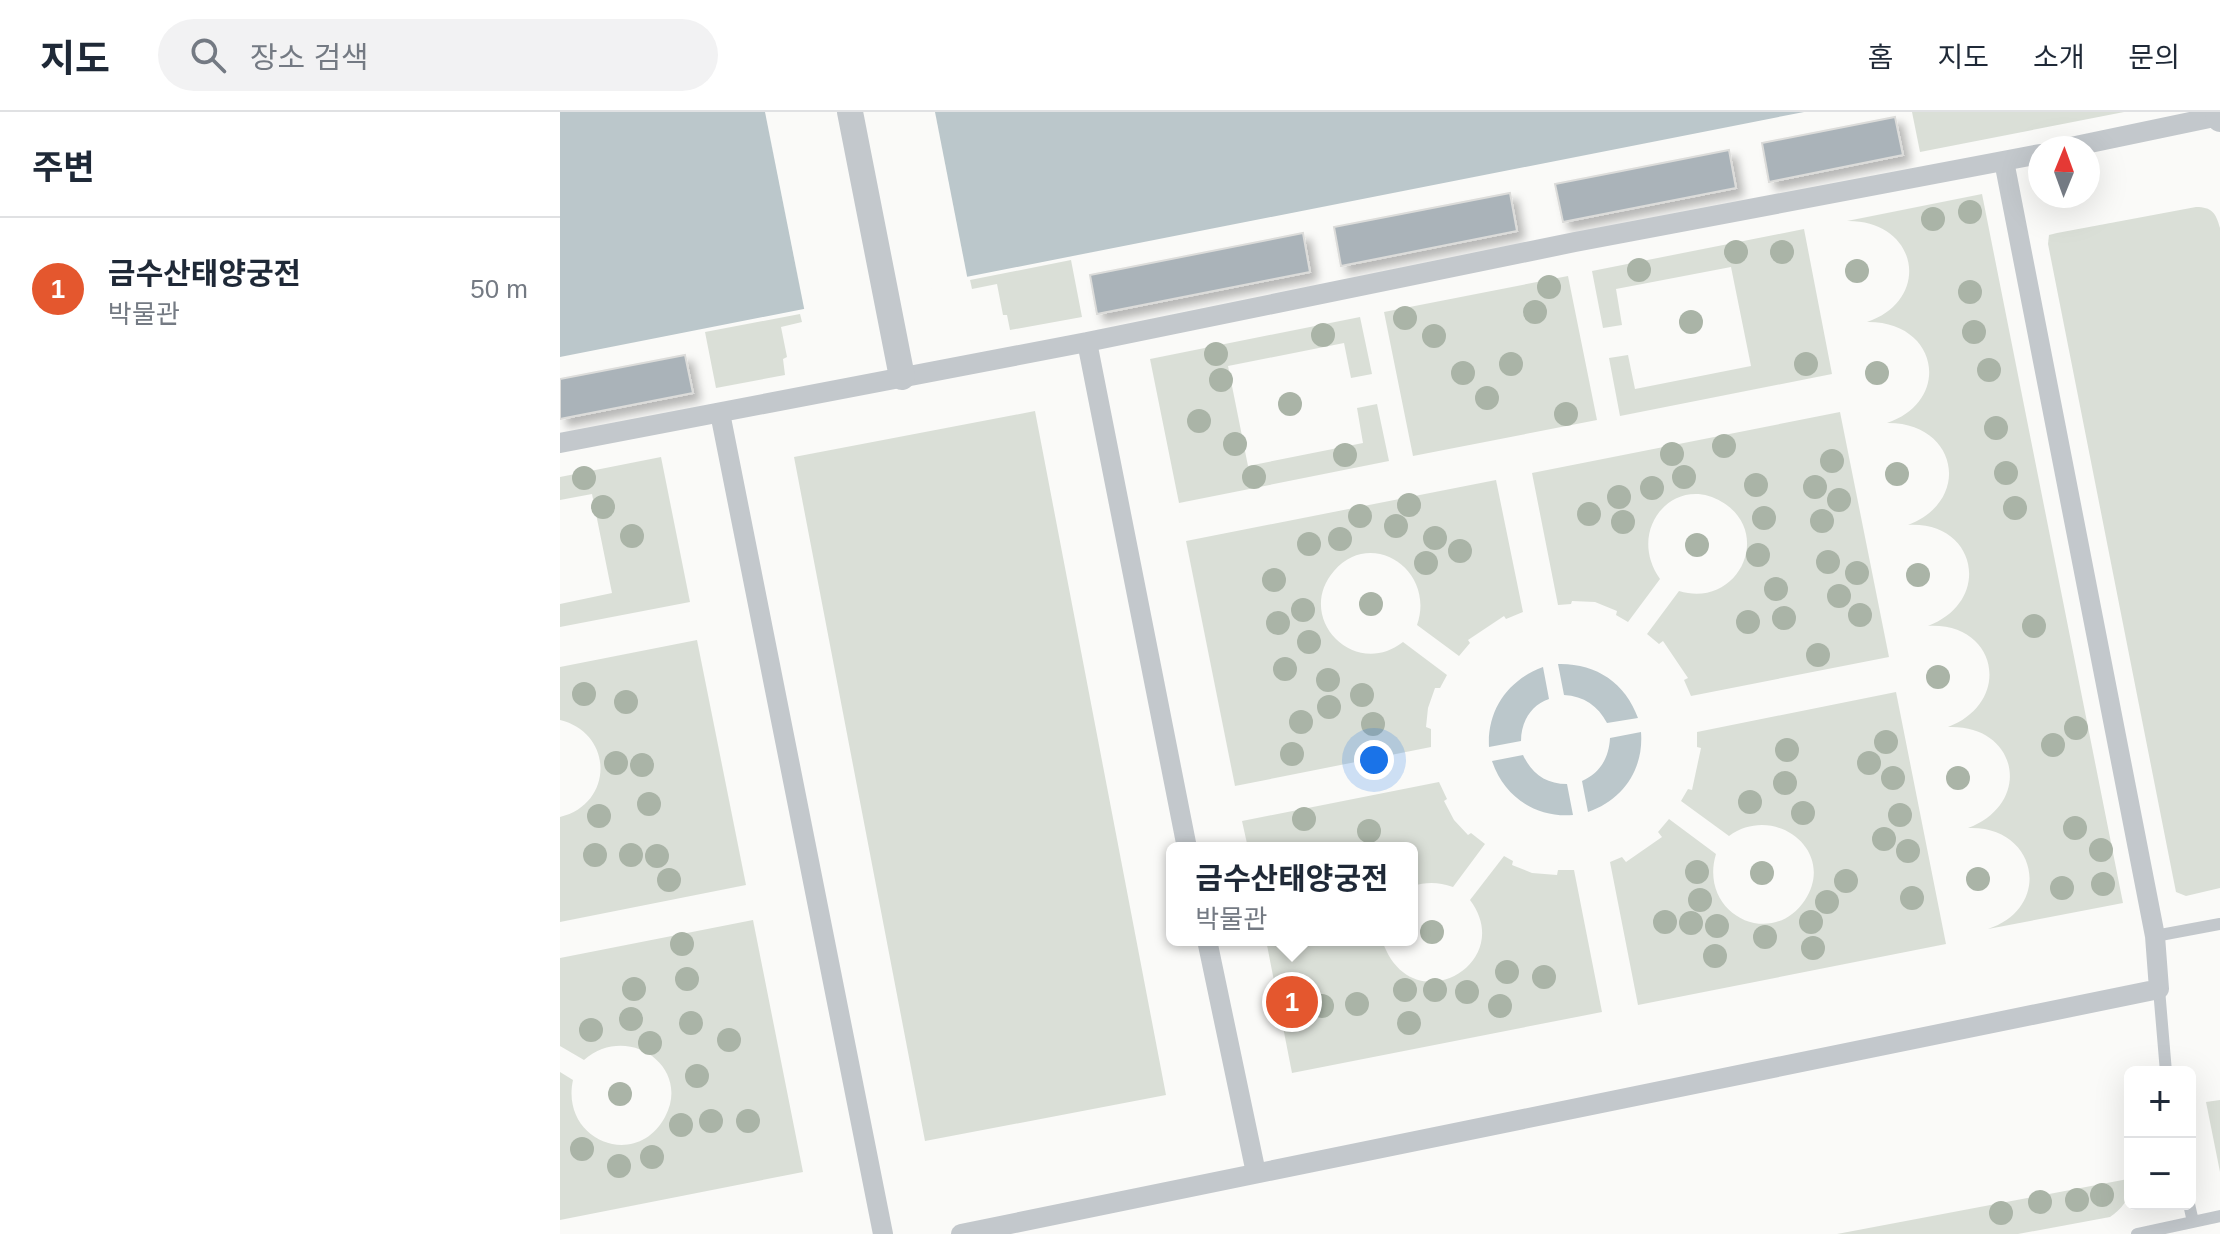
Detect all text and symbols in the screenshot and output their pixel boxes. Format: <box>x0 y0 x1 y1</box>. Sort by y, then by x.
search box <box>158 19 718 91</box>
icon: search <box>186 33 230 77</box>
text: 지도 <box>40 38 110 80</box>
text: 장소 검색 <box>250 41 369 74</box>
text: 홈 <box>1868 42 1893 73</box>
text: 지도 <box>1937 42 1989 73</box>
text: 소개 <box>2033 42 2084 73</box>
text: 문의 <box>2128 42 2180 73</box>
north arrow <box>2028 136 2100 208</box>
text: 주변 <box>32 148 95 186</box>
text: 금수산태양궁전 <box>108 257 301 290</box>
text: 1 <box>51 274 65 304</box>
text: 50 m <box>470 274 528 304</box>
text: 박물관 <box>108 299 180 329</box>
your location <box>1354 740 1394 780</box>
popup <box>1166 842 1418 946</box>
text: 금수산태양궁전 <box>1195 862 1389 895</box>
text: 박물관 <box>1195 904 1267 934</box>
pin: 1 <box>1266 972 1318 1032</box>
map controls <box>2124 1066 2196 1210</box>
button: + <box>2124 1066 2196 1138</box>
button: − <box>2124 1138 2196 1210</box>

